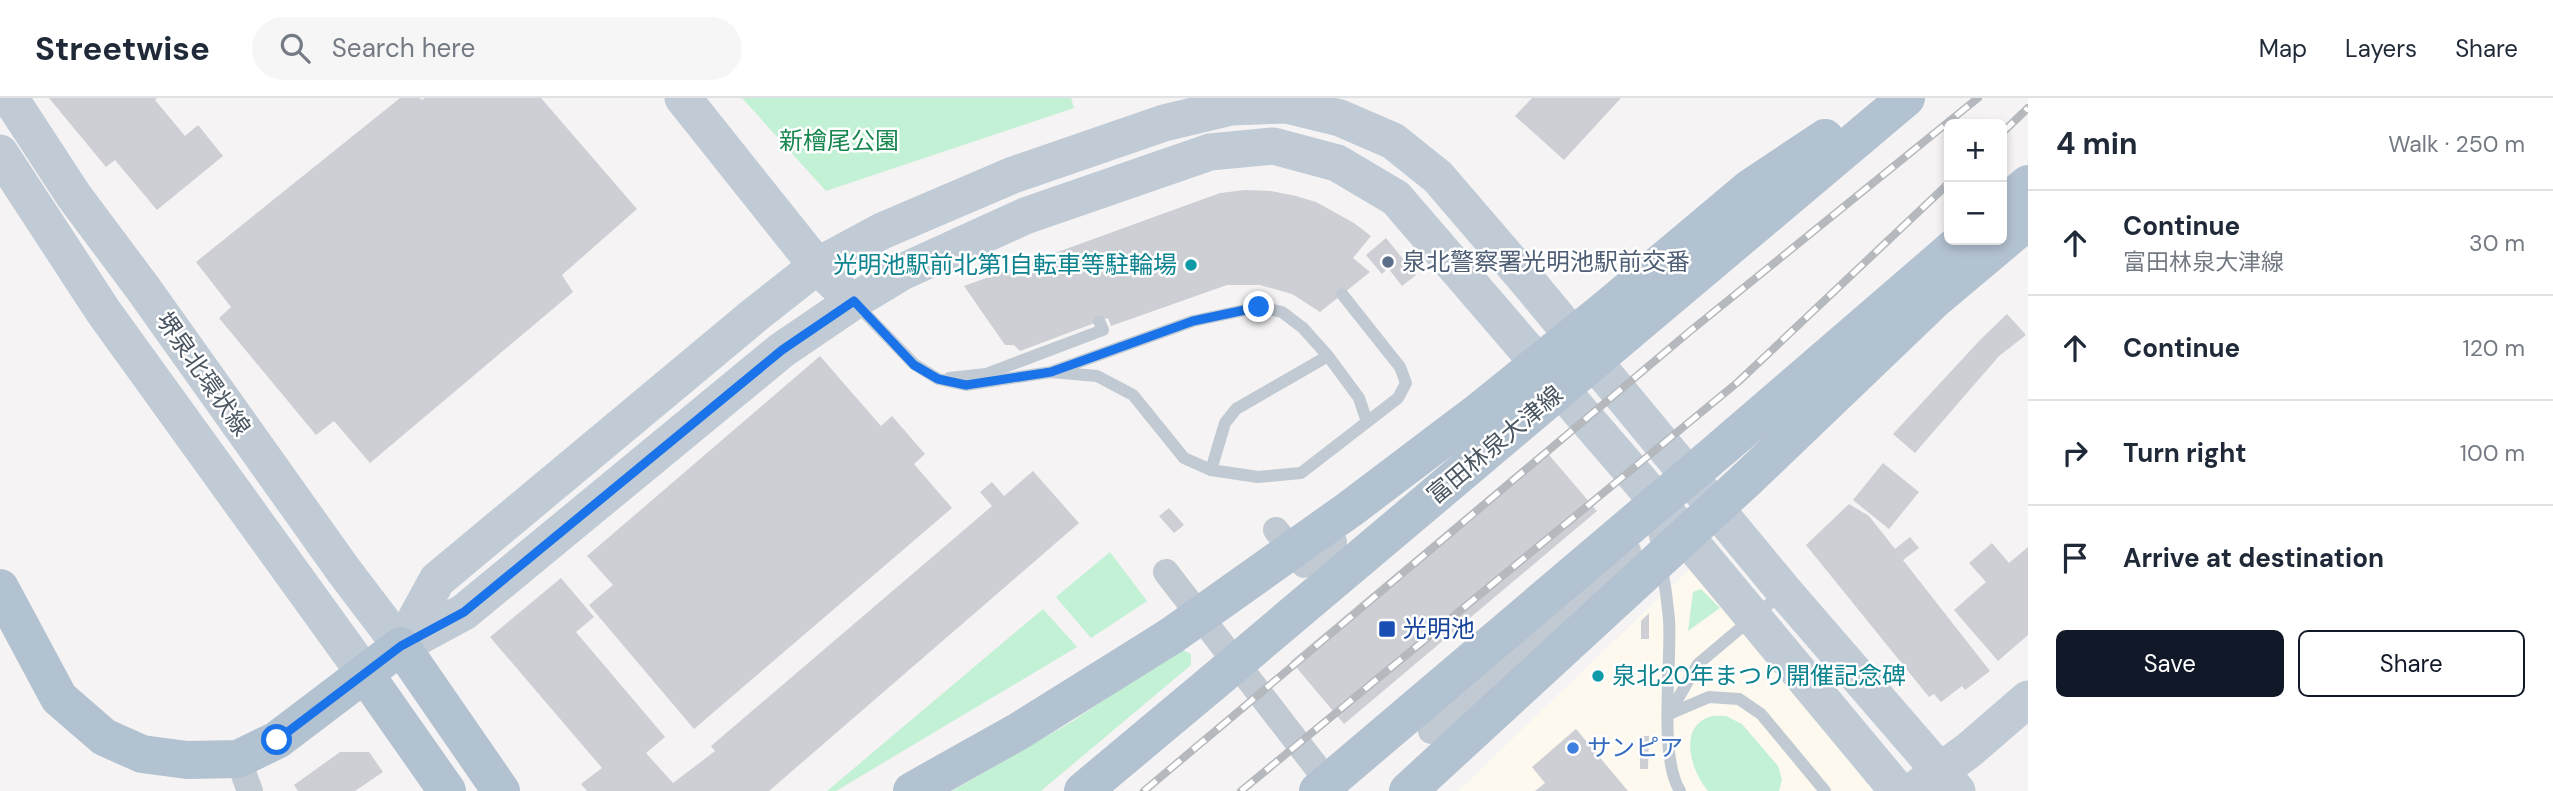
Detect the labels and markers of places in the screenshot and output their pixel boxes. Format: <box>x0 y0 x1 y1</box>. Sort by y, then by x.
place label: 泉北警察署光明池駅前交番 <box>1402 246 1690 277</box>
place label: 光明池駅前北第1自転車等駐輪場 <box>834 249 1177 280</box>
marker: 泉北警察署光明池駅前交番 <box>1380 254 1396 270</box>
marker: 光明池駅前北第1自転車等駐輪場 <box>1183 257 1199 273</box>
place label: 光明池 <box>1403 613 1475 644</box>
marker: 光明池 <box>1377 619 1397 639</box>
place label: 泉北20年まつり開催記念碑 <box>1612 660 1906 691</box>
marker: 泉北20年まつり開催記念碑 <box>1590 668 1606 684</box>
place label: サンピア <box>1587 732 1683 763</box>
marker: サンピア <box>1565 740 1581 756</box>

